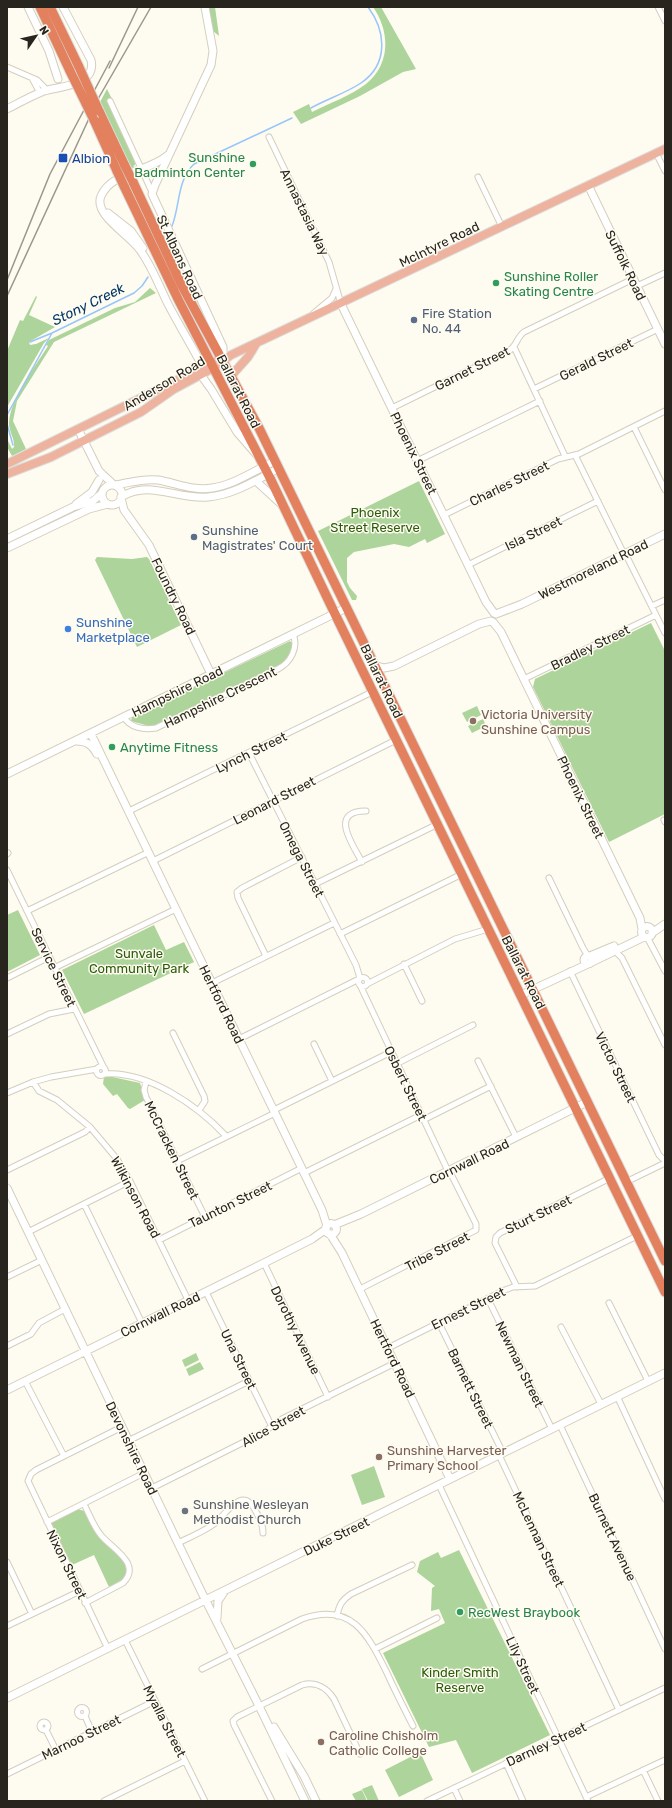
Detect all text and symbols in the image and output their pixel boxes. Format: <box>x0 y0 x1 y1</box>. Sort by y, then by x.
north arrow <box>16 16 56 56</box>
text: N <box>36 24 52 38</box>
place label: Sunshine Badminton Center <box>134 150 245 180</box>
place label: Albion <box>72 151 110 166</box>
marker: Albion <box>57 152 69 164</box>
marker: Sunshine Badminton Center <box>248 159 258 169</box>
street label: Annastasia Way <box>277 166 332 258</box>
street label: St Albans Road <box>153 213 206 302</box>
street label: McIntyre Road <box>397 219 482 270</box>
street label: Suffolk Road <box>602 228 649 303</box>
place label: Sunshine Roller Skating Centre <box>504 269 598 300</box>
marker: Sunshine Roller Skating Centre <box>491 278 501 288</box>
water label: Stony Creek <box>49 279 128 329</box>
place label: Fire Station No. 44 <box>422 306 492 336</box>
marker: Fire Station No. 44 <box>409 315 419 325</box>
street label: Gerald Street <box>557 335 635 384</box>
street label: Garnet Street <box>432 343 512 394</box>
street label: Ballarat Road <box>214 352 263 430</box>
street label: Anderson Road <box>121 353 208 414</box>
street label: Phoenix Street <box>387 410 440 497</box>
street label: Charles Street <box>467 458 551 509</box>
park label: Phoenix Street Reserve <box>330 505 420 535</box>
street label: Isla Street <box>502 513 564 554</box>
place label: Sunshine Magistrates' Court <box>202 523 313 554</box>
marker: Sunshine Magistrates' Court <box>189 532 199 542</box>
street label: Westmoreland Road <box>536 536 651 603</box>
street label: Foundry Road <box>148 555 199 637</box>
place label: Sunshine Marketplace <box>76 615 150 645</box>
street label: Bradley Street <box>548 622 632 673</box>
marker: Sunshine Marketplace <box>63 624 73 634</box>
street label: Ballarat Road <box>357 642 406 721</box>
street label: Hampshire Road <box>129 663 225 720</box>
street label: Hampshire Crescent <box>161 664 279 731</box>
place label: Victoria University Sunshine Campus <box>481 707 592 737</box>
marker: Victoria University Sunshine Campus <box>468 716 478 726</box>
street label: Lynch Street <box>213 729 289 776</box>
place label: Anytime Fitness <box>120 740 218 755</box>
marker: Anytime Fitness <box>107 742 117 752</box>
street label: Phoenix Street <box>554 754 607 841</box>
street label: Leonard Street <box>231 773 318 828</box>
street label: Omega Street <box>275 819 327 900</box>
street label: Service Street <box>28 925 79 1009</box>
street label: Ballarat Road <box>499 933 548 1011</box>
park label: Sunvale Community Park <box>89 946 189 976</box>
street label: Hertford Road <box>196 963 247 1046</box>
street label: Victor Street <box>592 1029 639 1105</box>
street label: Osbert Street <box>381 1043 430 1123</box>
street label: McCracken Street <box>141 1099 202 1202</box>
street label: Cornwall Road <box>427 1136 511 1187</box>
street label: Wilkinson Road <box>108 1154 163 1241</box>
street label: Taunton Street <box>186 1178 274 1231</box>
street label: Sturt Street <box>503 1192 574 1237</box>
street label: Tribe Street <box>402 1229 472 1274</box>
street label: Dorothy Avenue <box>268 1284 323 1377</box>
street label: Ernest Street <box>429 1284 508 1333</box>
street label: Cornwall Road <box>118 1289 202 1340</box>
street label: Hertford Road <box>367 1317 418 1400</box>
street label: Newman Street <box>492 1319 547 1410</box>
street label: Una Street <box>218 1327 260 1392</box>
street label: Barnett Street <box>445 1346 496 1431</box>
street label: Devonshire Road <box>102 1399 161 1497</box>
street label: Alice Street <box>239 1403 308 1450</box>
place label: Sunshine Harvester Primary School <box>387 1443 506 1473</box>
marker: Sunshine Harvester Primary School <box>374 1452 384 1462</box>
street label: McLennan Street <box>510 1489 567 1589</box>
street label: Burnett Avenue <box>586 1491 639 1583</box>
place label: Sunshine Wesleyan Methodist Church <box>193 1497 309 1527</box>
marker: Sunshine Wesleyan Methodist Church <box>180 1506 190 1516</box>
street label: Duke Street <box>301 1514 372 1559</box>
street label: Nixon Street <box>43 1527 90 1601</box>
place label: RecWest Braybook <box>468 1605 580 1620</box>
marker: RecWest Braybook <box>455 1607 465 1617</box>
street label: Lily Street <box>503 1634 542 1696</box>
park label: Kinder Smith Reserve <box>421 1665 499 1695</box>
street label: Myalla Street <box>140 1683 189 1760</box>
street label: Marnoo Street <box>39 1712 123 1763</box>
street label: Darnley Street <box>504 1719 589 1770</box>
place label: Caroline Chisholm Catholic College <box>329 1728 438 1759</box>
marker: Caroline Chisholm Catholic College <box>316 1737 326 1747</box>

